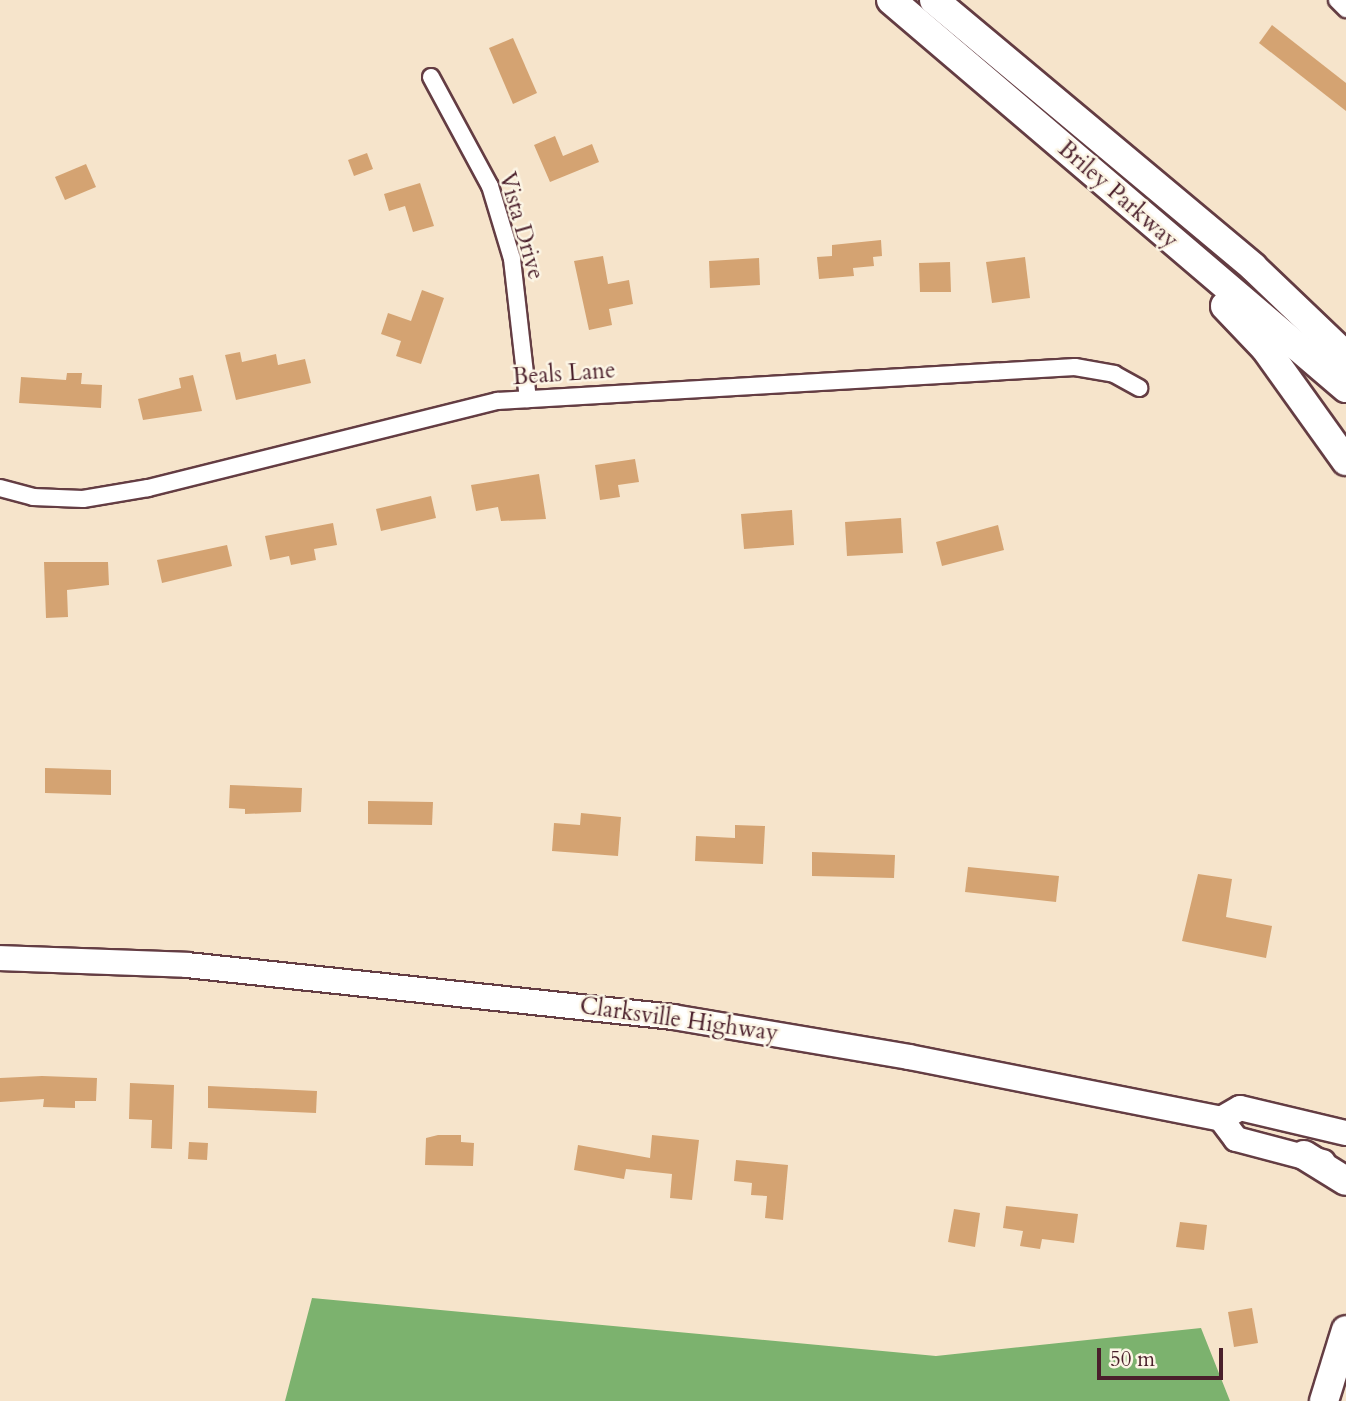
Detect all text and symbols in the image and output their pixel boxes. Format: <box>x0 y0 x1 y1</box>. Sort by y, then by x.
street label: Briley Parkway <box>1052 135 1184 255</box>
street label: Vista Drive <box>493 169 549 283</box>
street label: Beals Lane <box>512 357 616 391</box>
street label: Clarksville Highway <box>578 992 780 1048</box>
scale bar <box>1101 1334 1227 1378</box>
text: 50 m <box>1110 1345 1155 1374</box>

